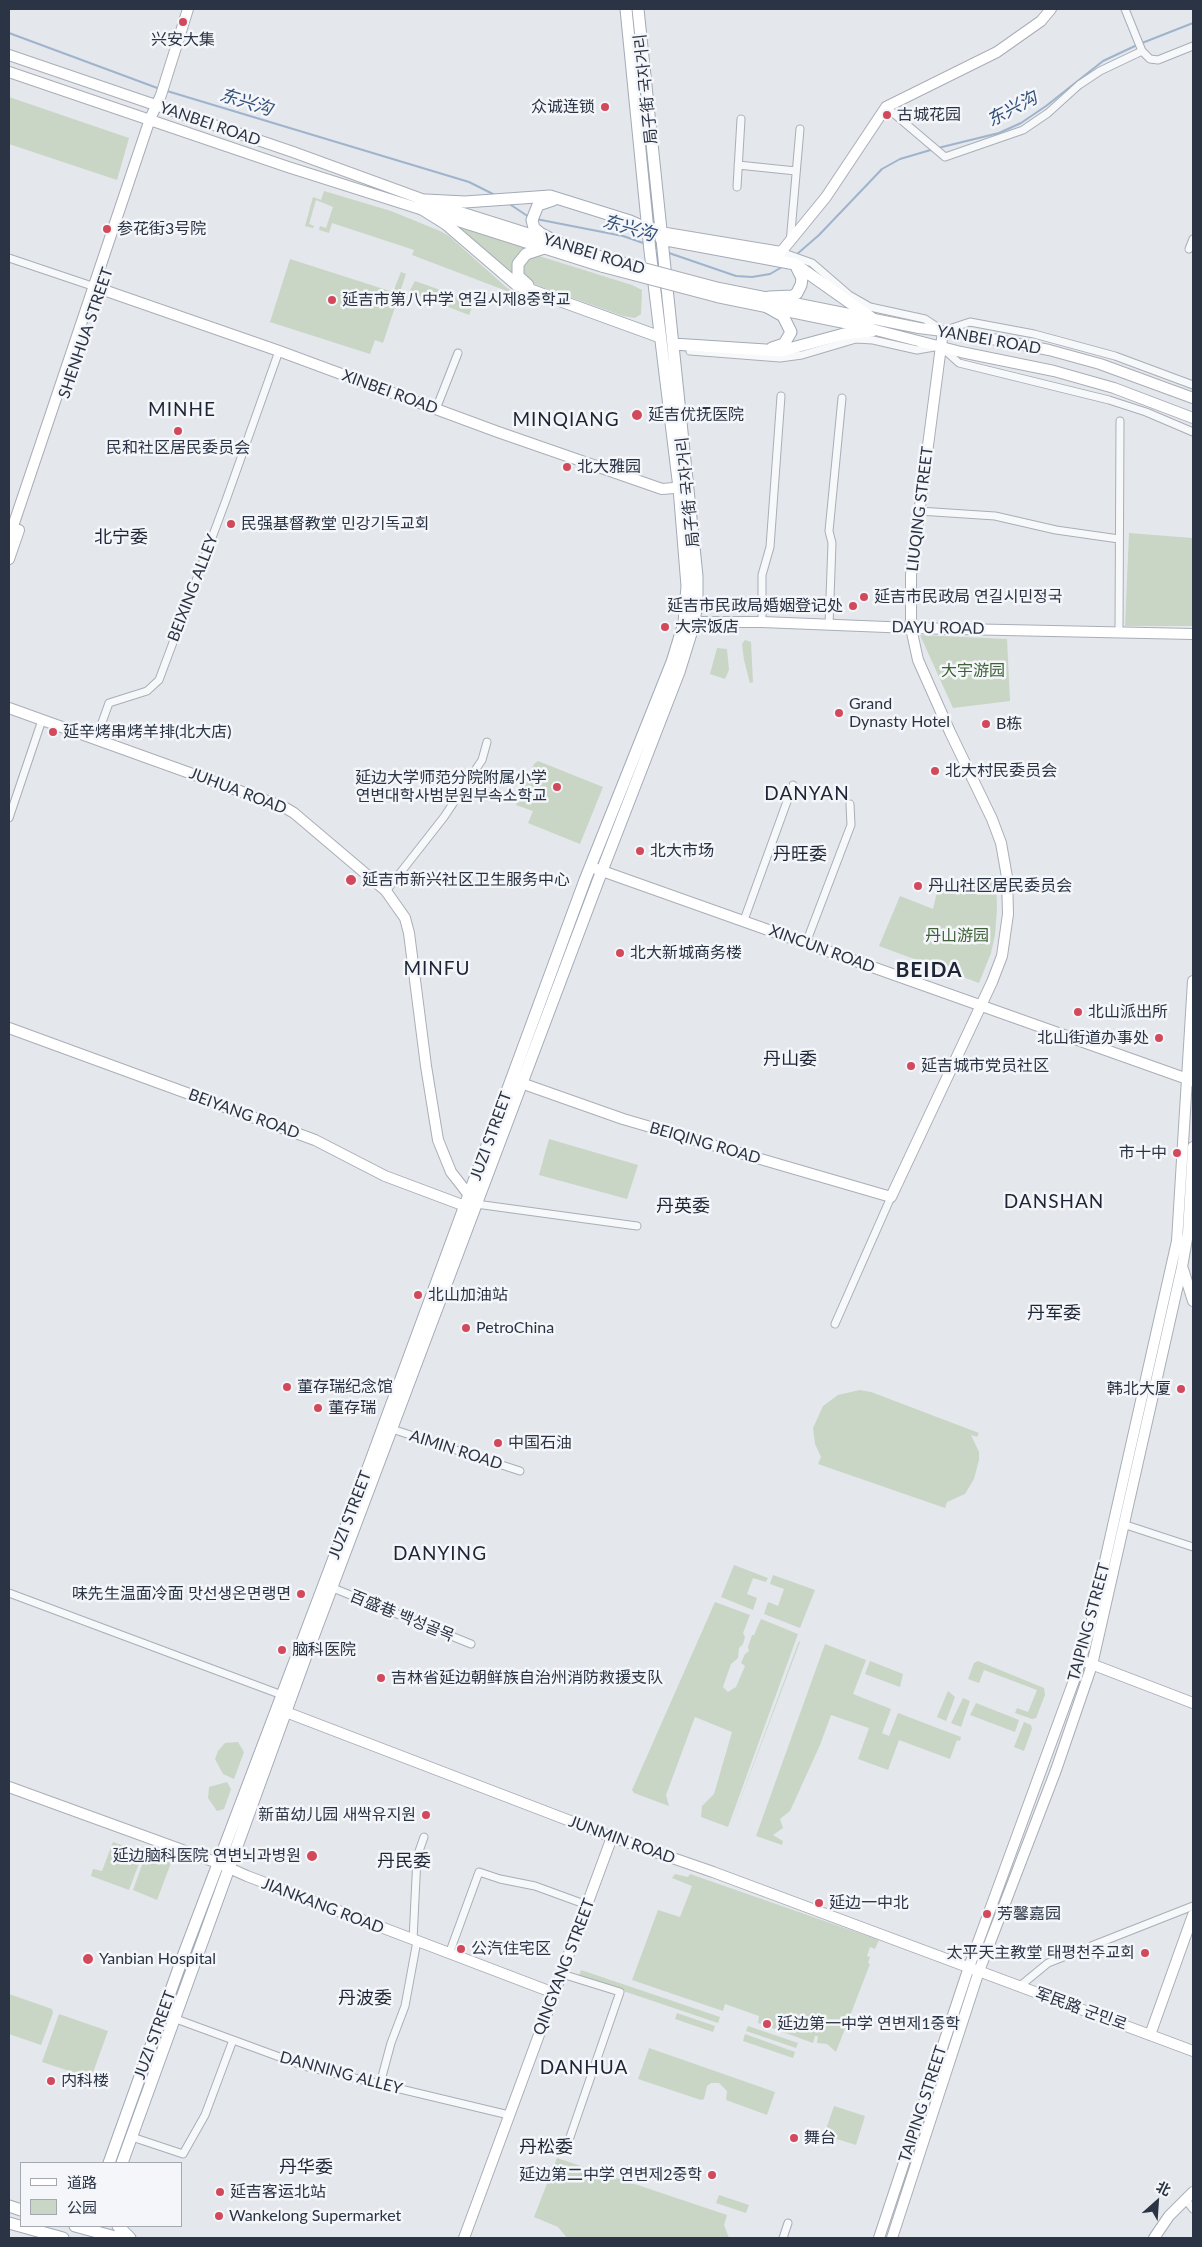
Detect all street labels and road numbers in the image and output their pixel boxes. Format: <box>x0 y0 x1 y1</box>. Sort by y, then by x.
street label: 局子街 국자거리 <box>631 33 661 145</box>
street label: YANBEI ROAD <box>157 98 263 150</box>
street label: YANBEI ROAD <box>541 229 647 279</box>
street label: SHENHUA STREET <box>55 265 117 401</box>
street label: YANBEI ROAD <box>935 321 1043 359</box>
street label: XINBEI ROAD <box>339 366 441 418</box>
street label: 局子街 국자거리 <box>673 436 703 548</box>
street label: LIUQING STREET <box>903 445 937 573</box>
street label: BEIXING ALLEY <box>164 532 222 644</box>
street label: DAYU ROAD <box>891 618 985 638</box>
street label: JUHUA ROAD <box>187 764 289 818</box>
street label: XINCUN ROAD <box>766 921 878 977</box>
street label: BEIYANG ROAD <box>186 1085 302 1143</box>
street label: JUZI STREET <box>466 1089 516 1183</box>
street label: BEIQING ROAD <box>647 1118 763 1168</box>
street label: AIMIN ROAD <box>407 1426 505 1474</box>
street label: JUZI STREET <box>324 1468 376 1562</box>
street label: TAIPING STREET <box>1064 1561 1114 1683</box>
street label: 百盛巷 백성골목 <box>347 1586 457 1646</box>
street label: JUNMIN ROAD <box>566 1812 678 1868</box>
street label: JIANKANG ROAD <box>259 1874 387 1938</box>
street label: QINGYANG STREET <box>529 1896 599 2038</box>
street label: 军民路 군민로 <box>1032 1984 1130 2034</box>
street label: JUZI STREET <box>130 1988 180 2082</box>
street label: TAIPING STREET <box>895 2043 951 2165</box>
street label: DANNING ALLEY <box>278 2047 404 2099</box>

